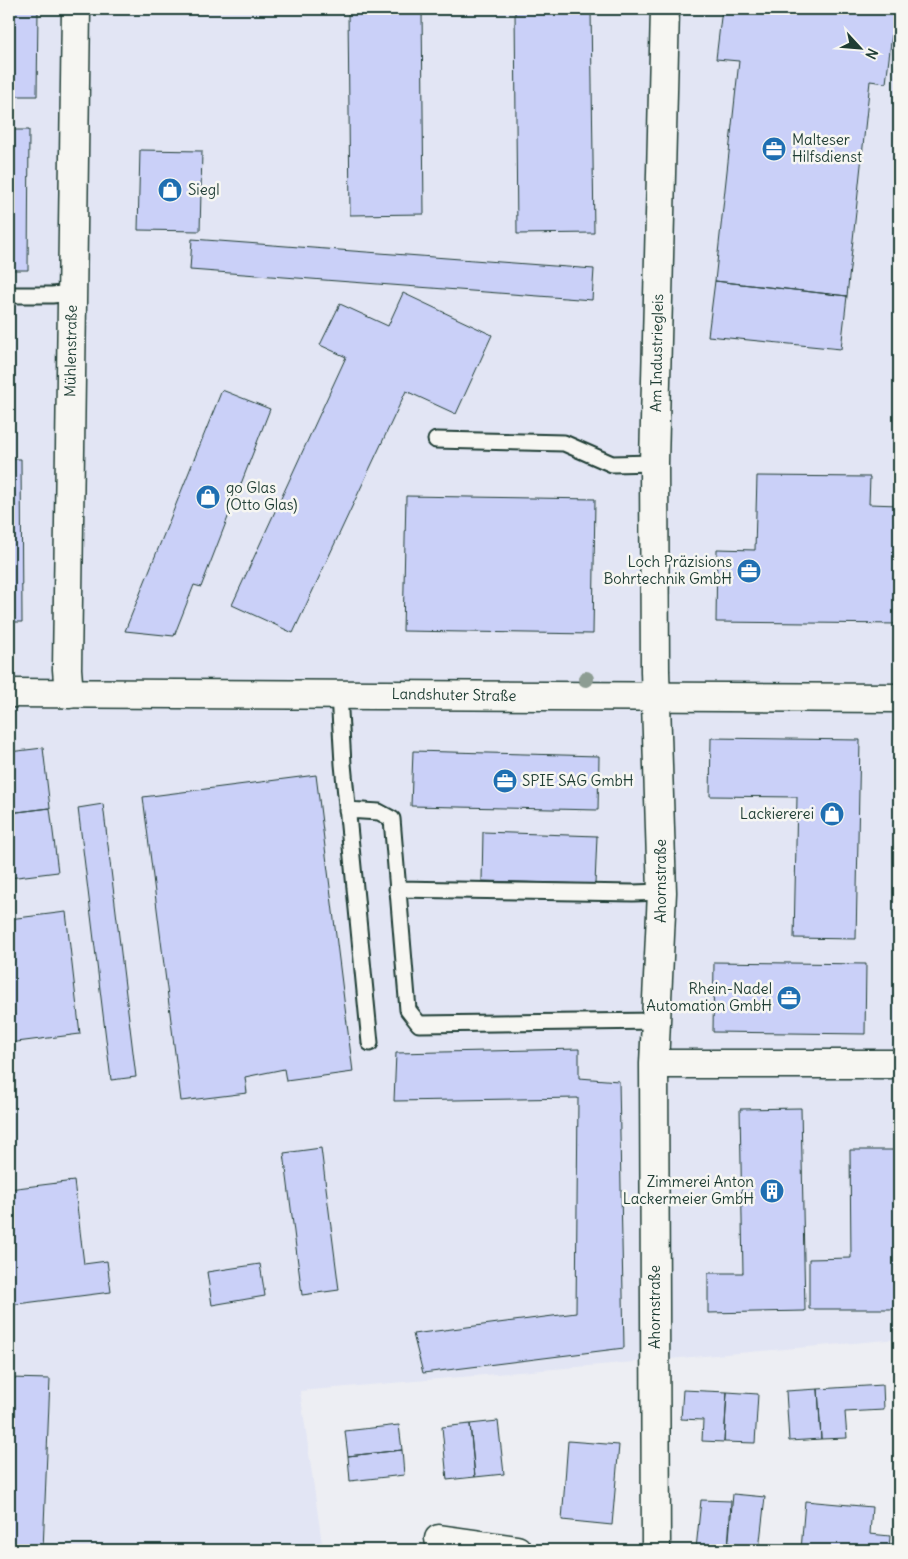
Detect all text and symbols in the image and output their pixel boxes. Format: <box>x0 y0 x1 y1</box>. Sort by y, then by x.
north arrow <box>836 22 886 72</box>
text: N <box>861 45 882 62</box>
place label: Malteser Hilfsdienst <box>792 130 862 166</box>
office icon: Malteser Hilfsdienst <box>761 136 787 162</box>
shop icon: Siegl <box>157 177 183 203</box>
place label: Siegl <box>188 180 220 199</box>
street label: Am Industriegleis <box>646 293 667 412</box>
street label: Mühlenstraße <box>60 305 81 397</box>
place label: go Glas (Otto Glas) <box>226 478 298 514</box>
shop icon: go Glas (Otto Glas) <box>195 484 221 510</box>
place label: Loch Präzisions Bohrtechnik GmbH <box>603 552 732 588</box>
office icon: Loch Präzisions Bohrtechnik GmbH <box>736 558 762 584</box>
street label: Landshuter Straße <box>391 684 517 705</box>
office icon: SPIE SAG GmbH <box>492 768 518 794</box>
place label: SPIE SAG GmbH <box>522 771 634 790</box>
shop icon: Lackiererei <box>819 801 845 827</box>
place label: Lackiererei <box>740 804 814 823</box>
street label: Ahornstraße <box>651 839 670 923</box>
place label: Rhein-Nadel Automation GmbH <box>646 979 772 1015</box>
office icon: Rhein-Nadel Automation GmbH <box>776 985 802 1011</box>
place label: Zimmerei Anton Lackermeier GmbH <box>623 1172 754 1208</box>
building icon: Zimmerei Anton Lackermeier GmbH <box>759 1178 785 1204</box>
street label: Ahornstraße <box>645 1265 664 1349</box>

